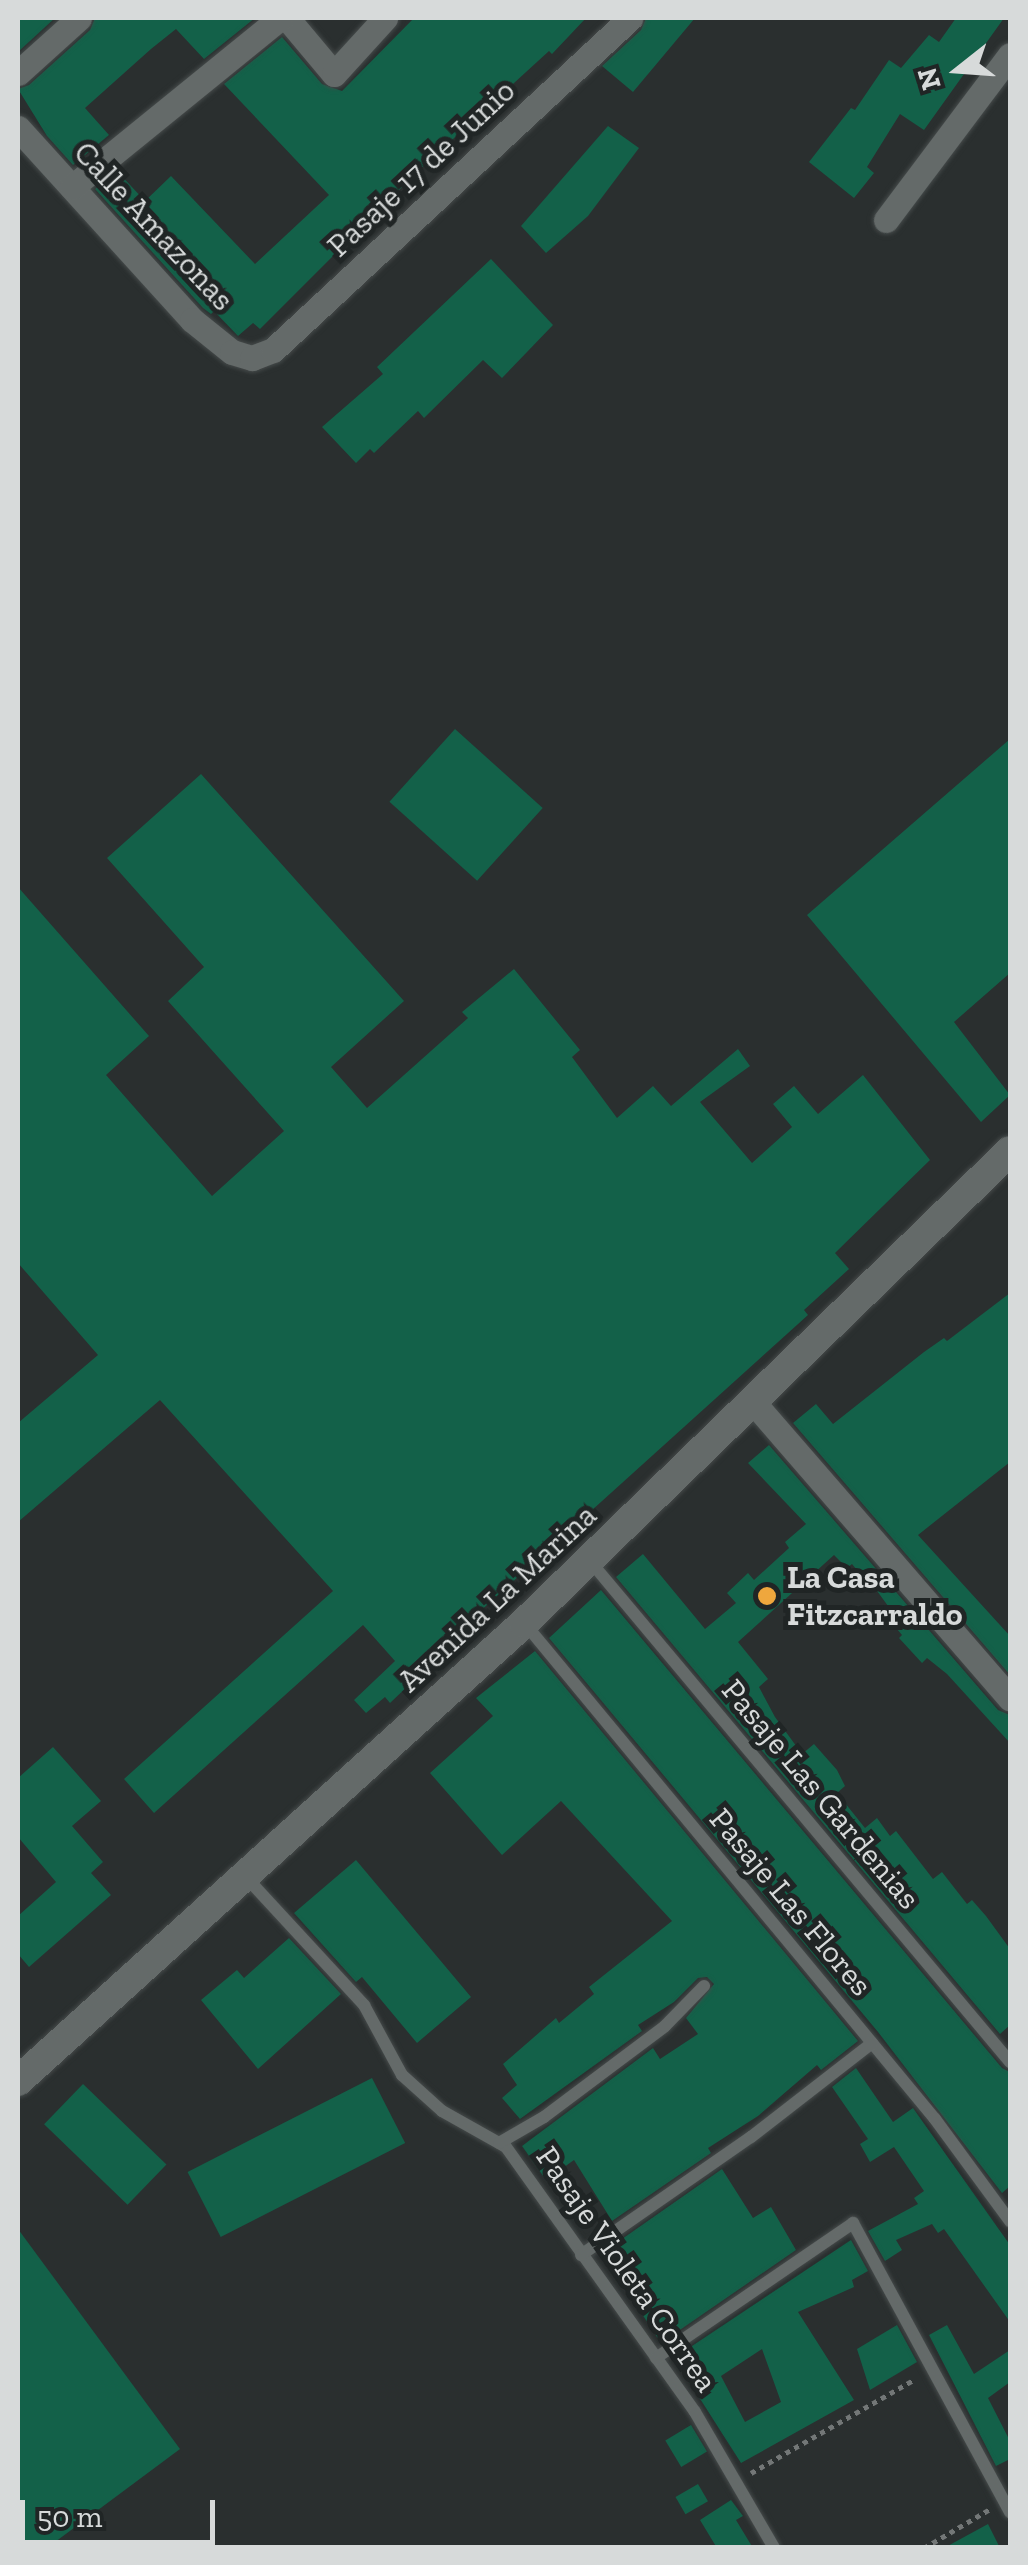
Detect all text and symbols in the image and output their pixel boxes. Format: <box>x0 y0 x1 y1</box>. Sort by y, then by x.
north arrow <box>908 20 1008 120</box>
text: N <box>910 64 948 94</box>
street label: Pasaje 17 de Junio <box>319 71 523 265</box>
street label: Calle Amazonas <box>66 133 242 319</box>
street label: Avenida La Marina <box>390 1496 604 1700</box>
place label: La Casa Fitzcarraldo <box>787 1559 962 1634</box>
marker: La Casa Fitzcarraldo <box>756 1585 778 1607</box>
street label: Pasaje Las Gardenias <box>714 1671 928 1917</box>
street label: Pasaje Las Flores <box>701 1800 881 2004</box>
street label: Pasaje Violeta Correa <box>528 2139 726 2399</box>
scale bar <box>25 2480 220 2542</box>
text: 50 m <box>37 2499 102 2535</box>

